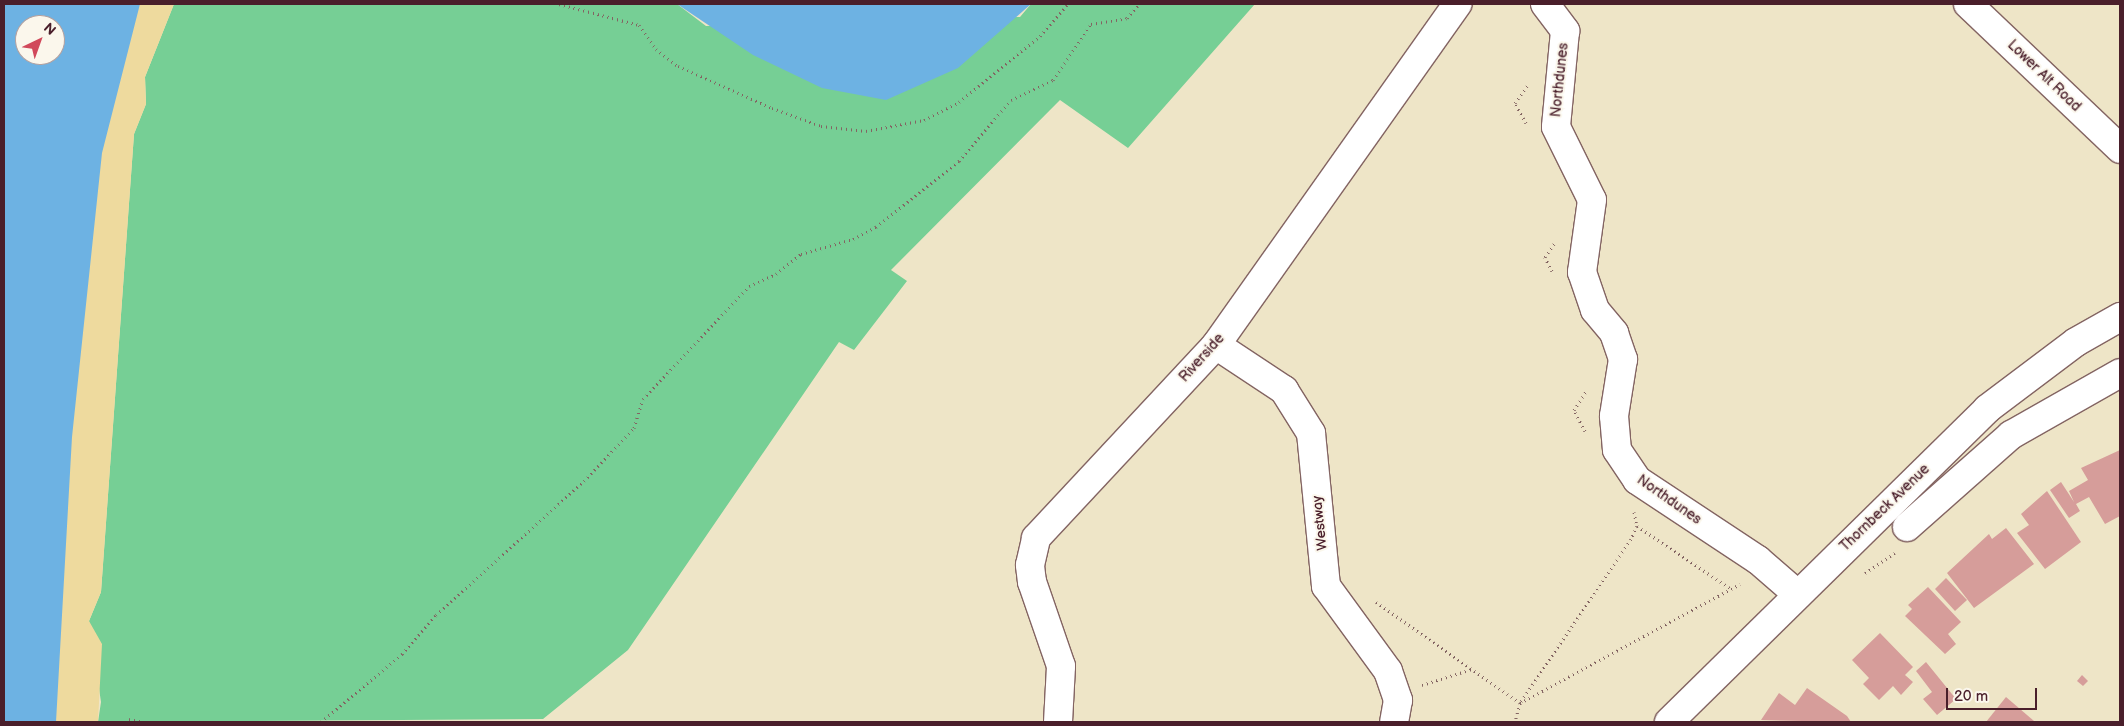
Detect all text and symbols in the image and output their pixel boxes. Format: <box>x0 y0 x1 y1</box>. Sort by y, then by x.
north arrow <box>15 15 65 65</box>
text: N <box>40 19 59 39</box>
street label: Lower Alt Road <box>2004 37 2084 115</box>
street label: Northdunes <box>1548 42 1572 118</box>
street label: Riverside <box>1176 330 1228 386</box>
street label: Thornbeck Avenue <box>1837 461 1933 555</box>
street label: Northdunes <box>1634 472 1704 528</box>
street label: Westway <box>1309 495 1331 551</box>
scale bar <box>1949 678 2040 710</box>
text: 20 m <box>1954 687 1988 706</box>

